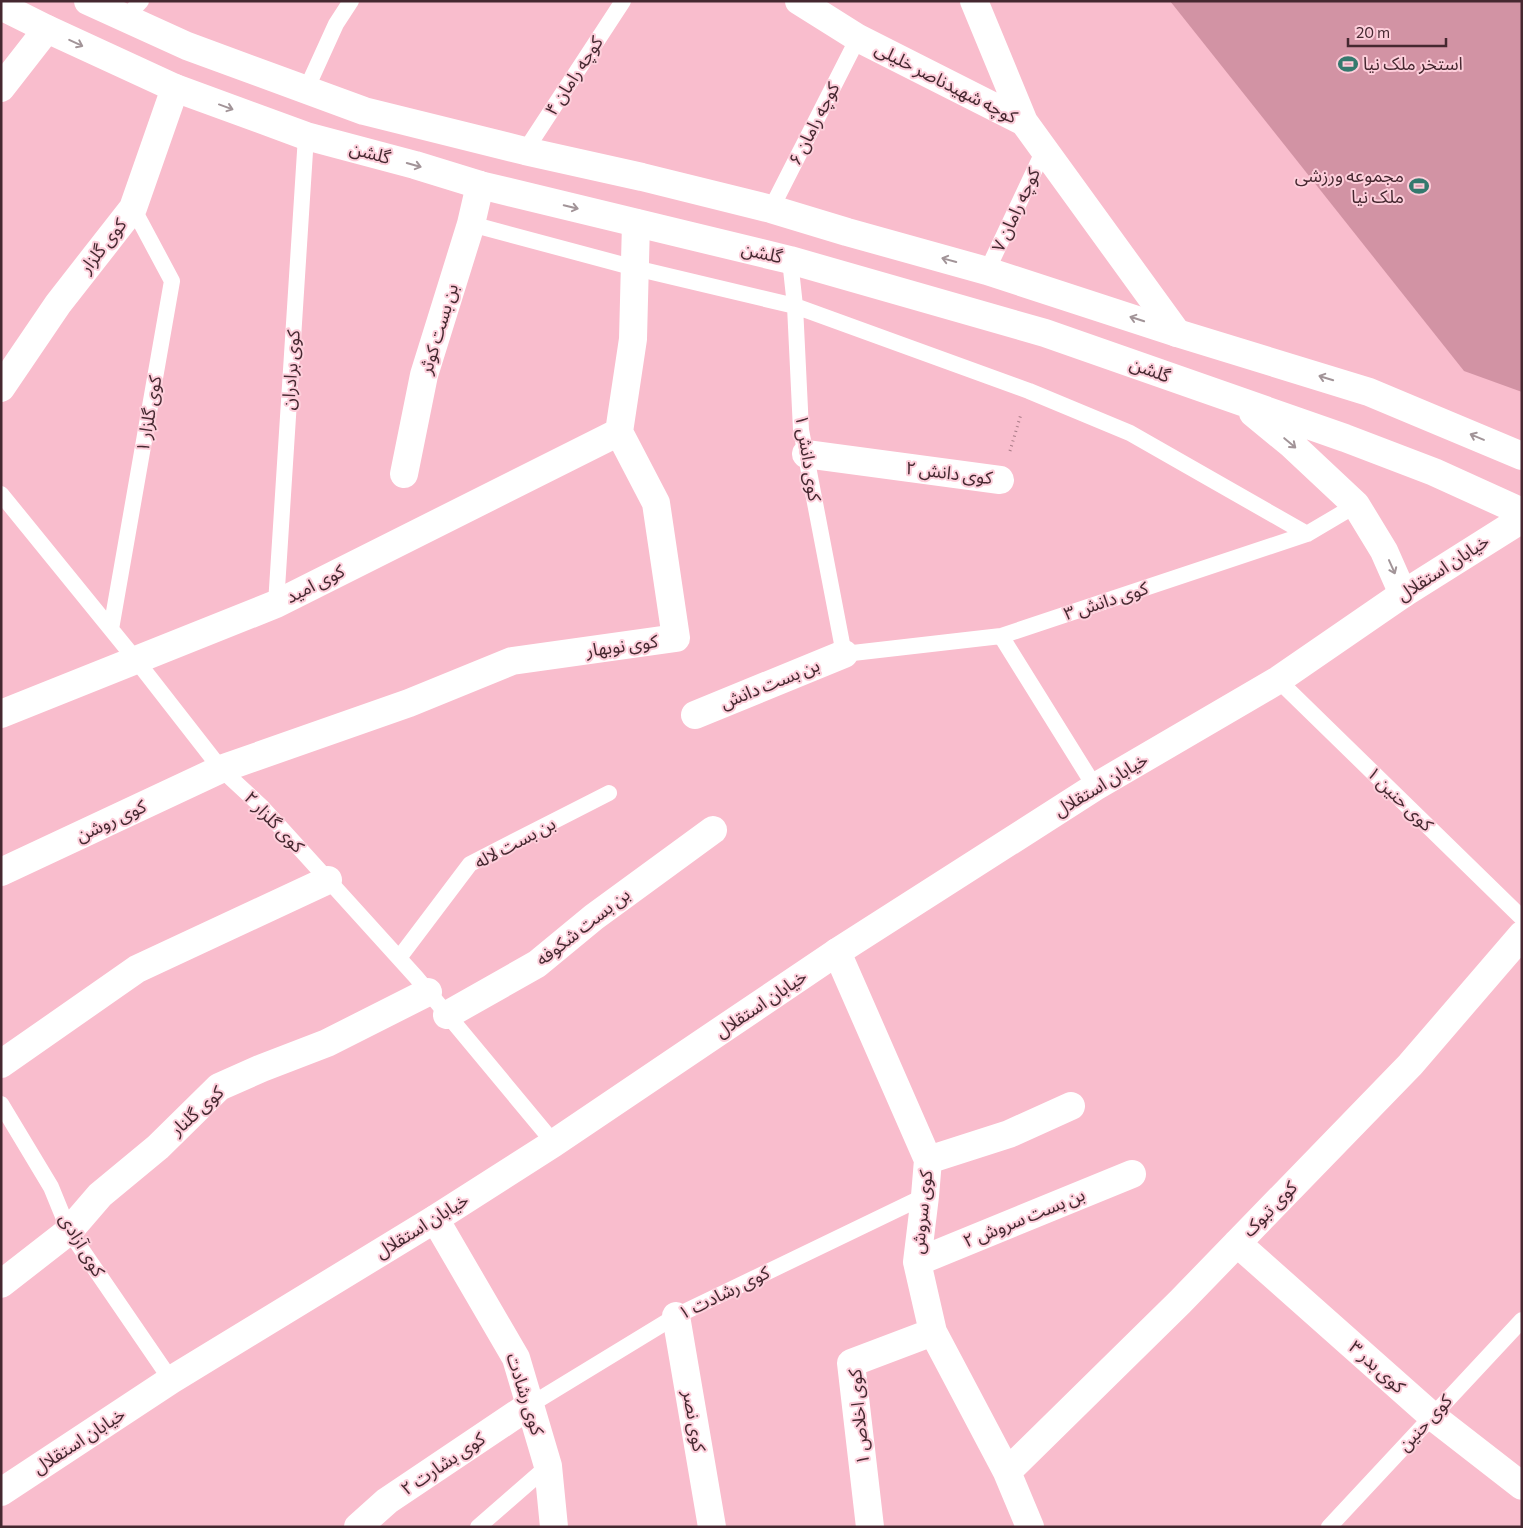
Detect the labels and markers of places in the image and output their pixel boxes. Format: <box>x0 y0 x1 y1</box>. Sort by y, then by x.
place label: استخر ملک نیا <box>1363 52 1463 75</box>
sports icon: استخر ملک نیا <box>1337 53 1359 75</box>
place label: مجموعه ورزشی ملک نیا <box>1295 164 1404 207</box>
sports icon: مجموعه ورزشی ملک نیا <box>1408 175 1430 197</box>

